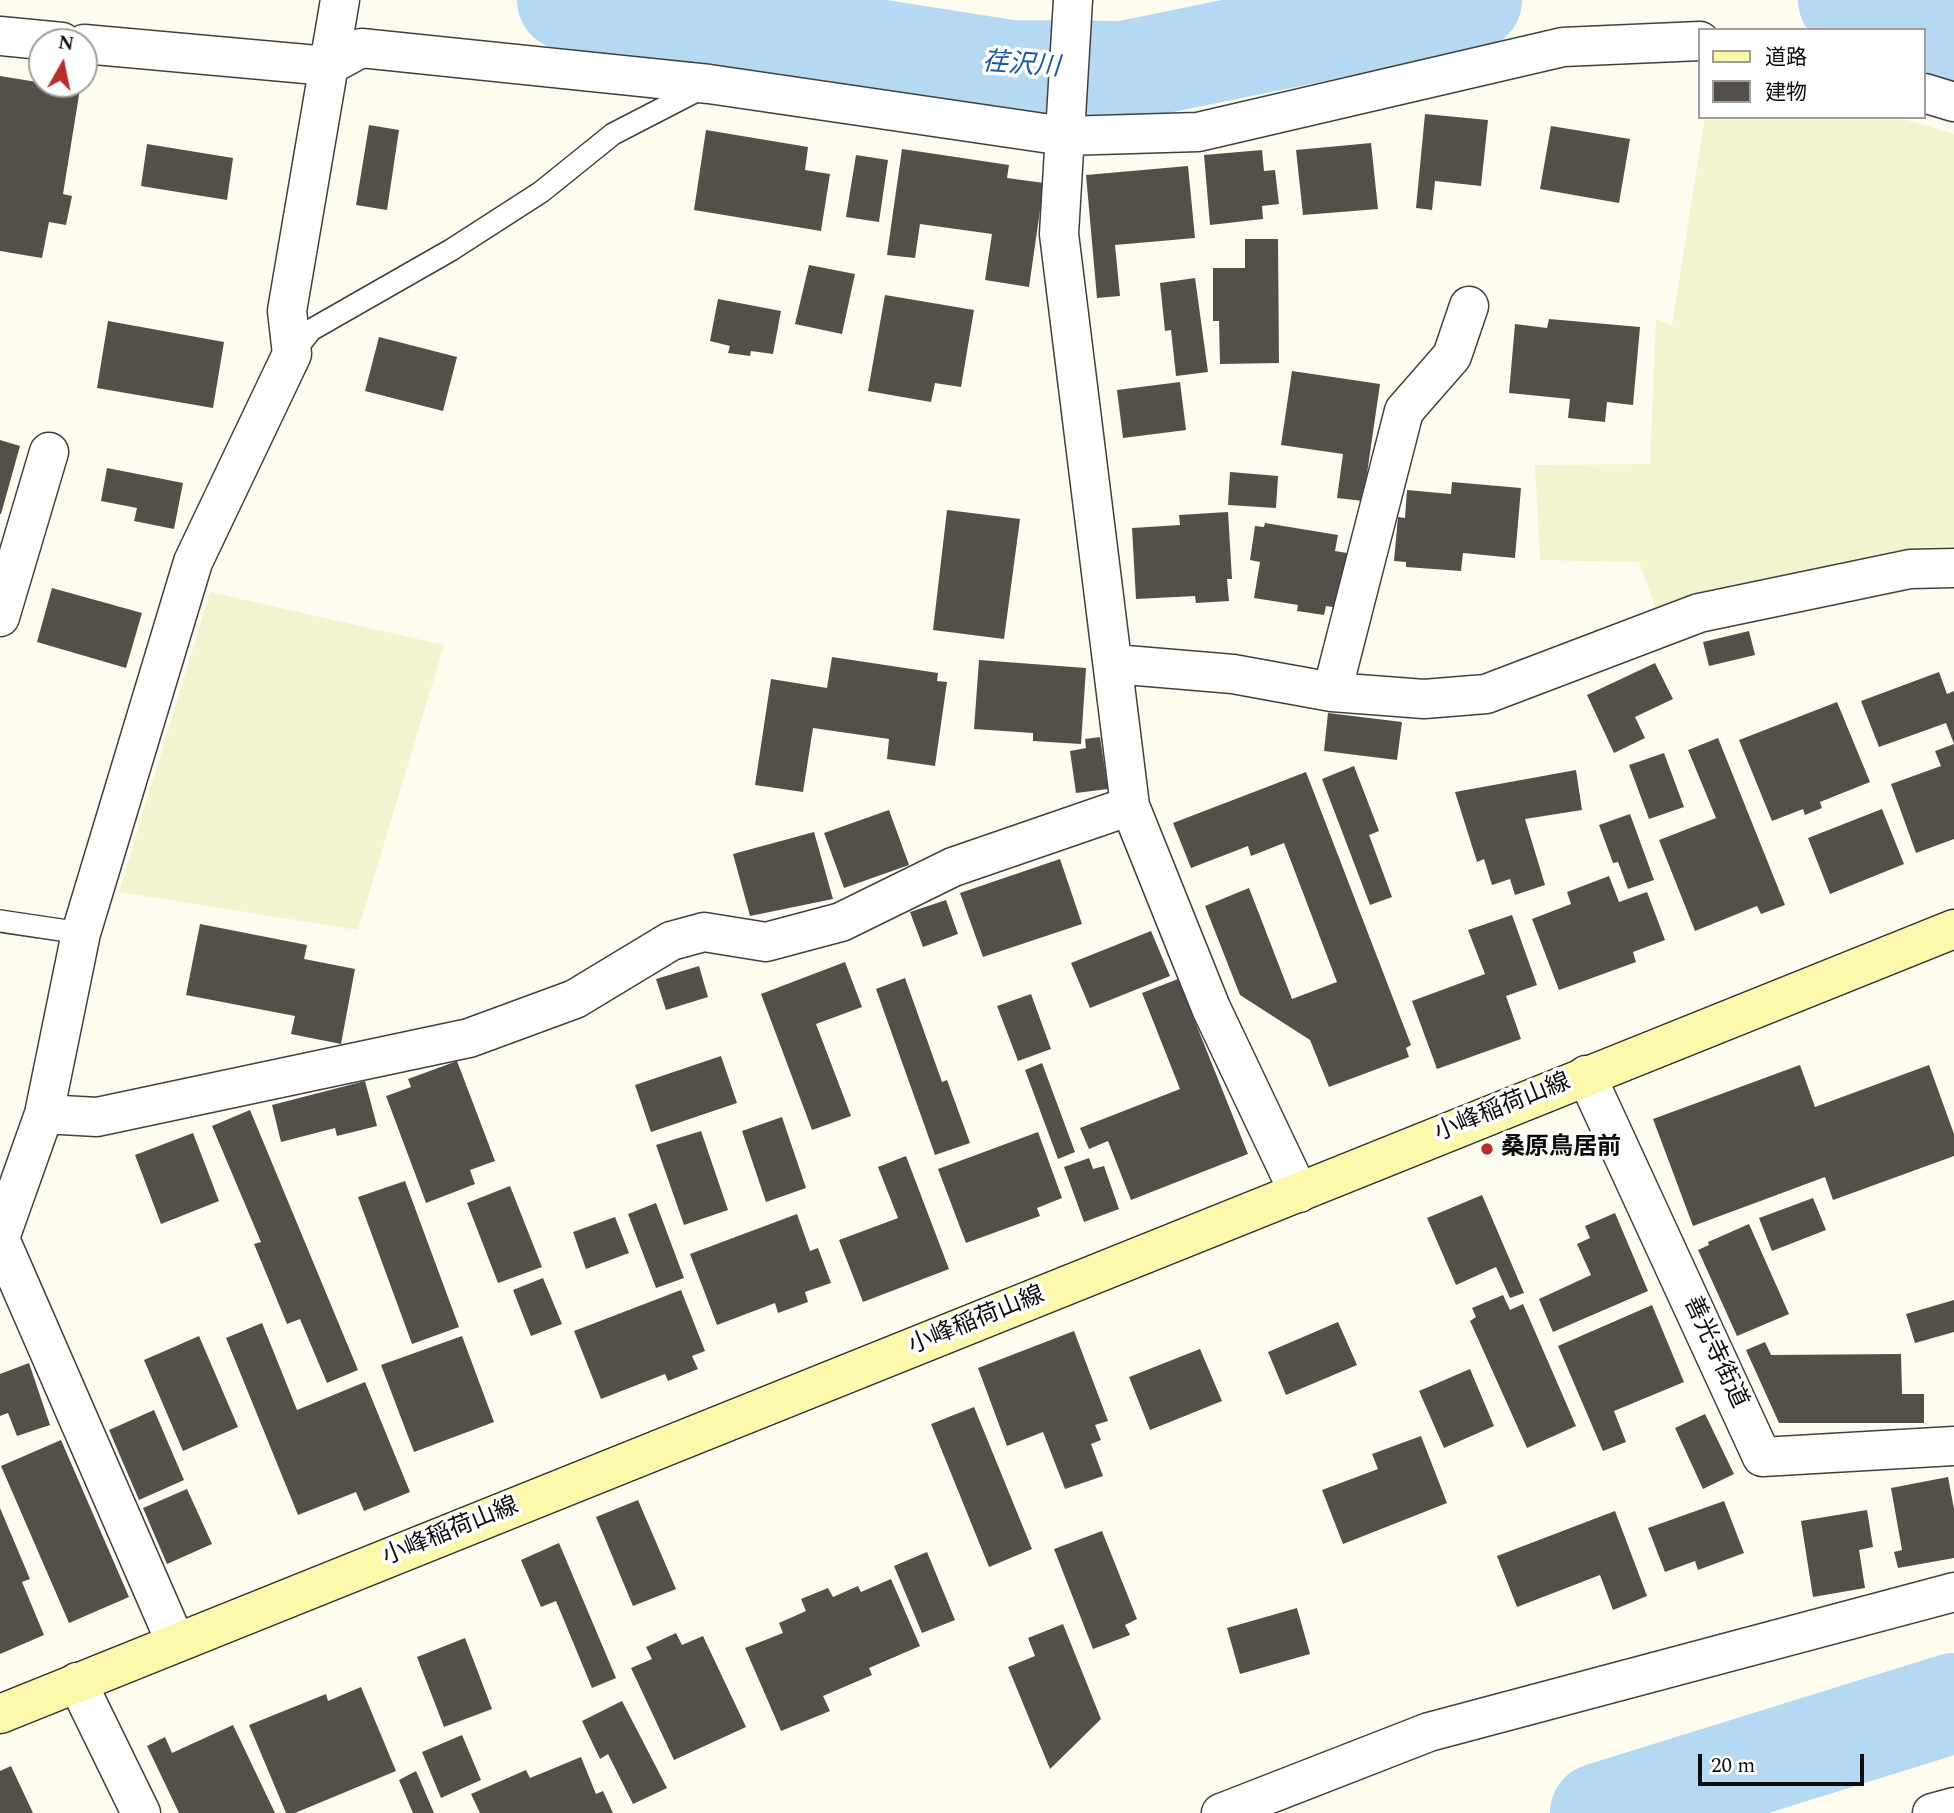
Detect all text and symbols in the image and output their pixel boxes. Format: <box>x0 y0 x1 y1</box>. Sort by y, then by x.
north arrow <box>28 28 98 98</box>
text: N <box>56 28 76 59</box>
legend <box>1699 28 1926 119</box>
text: 道路 <box>1765 42 1807 74</box>
water label: 荏沢川 <box>981 49 1061 85</box>
text: 建物 <box>1765 77 1807 109</box>
street label: 小峰稲荷山線 <box>1431 1069 1575 1149</box>
place label: 桑原鳥居前 <box>1501 1135 1621 1163</box>
marker: 桑原鳥居前 <box>1479 1141 1495 1157</box>
street label: 小峰稲荷山線 <box>905 1282 1049 1362</box>
street label: 善光寺街道 <box>1676 1293 1752 1413</box>
street label: 小峰稲荷山線 <box>379 1493 523 1573</box>
scale bar <box>1702 1740 1868 1784</box>
text: 20 m <box>1711 1750 1755 1782</box>

